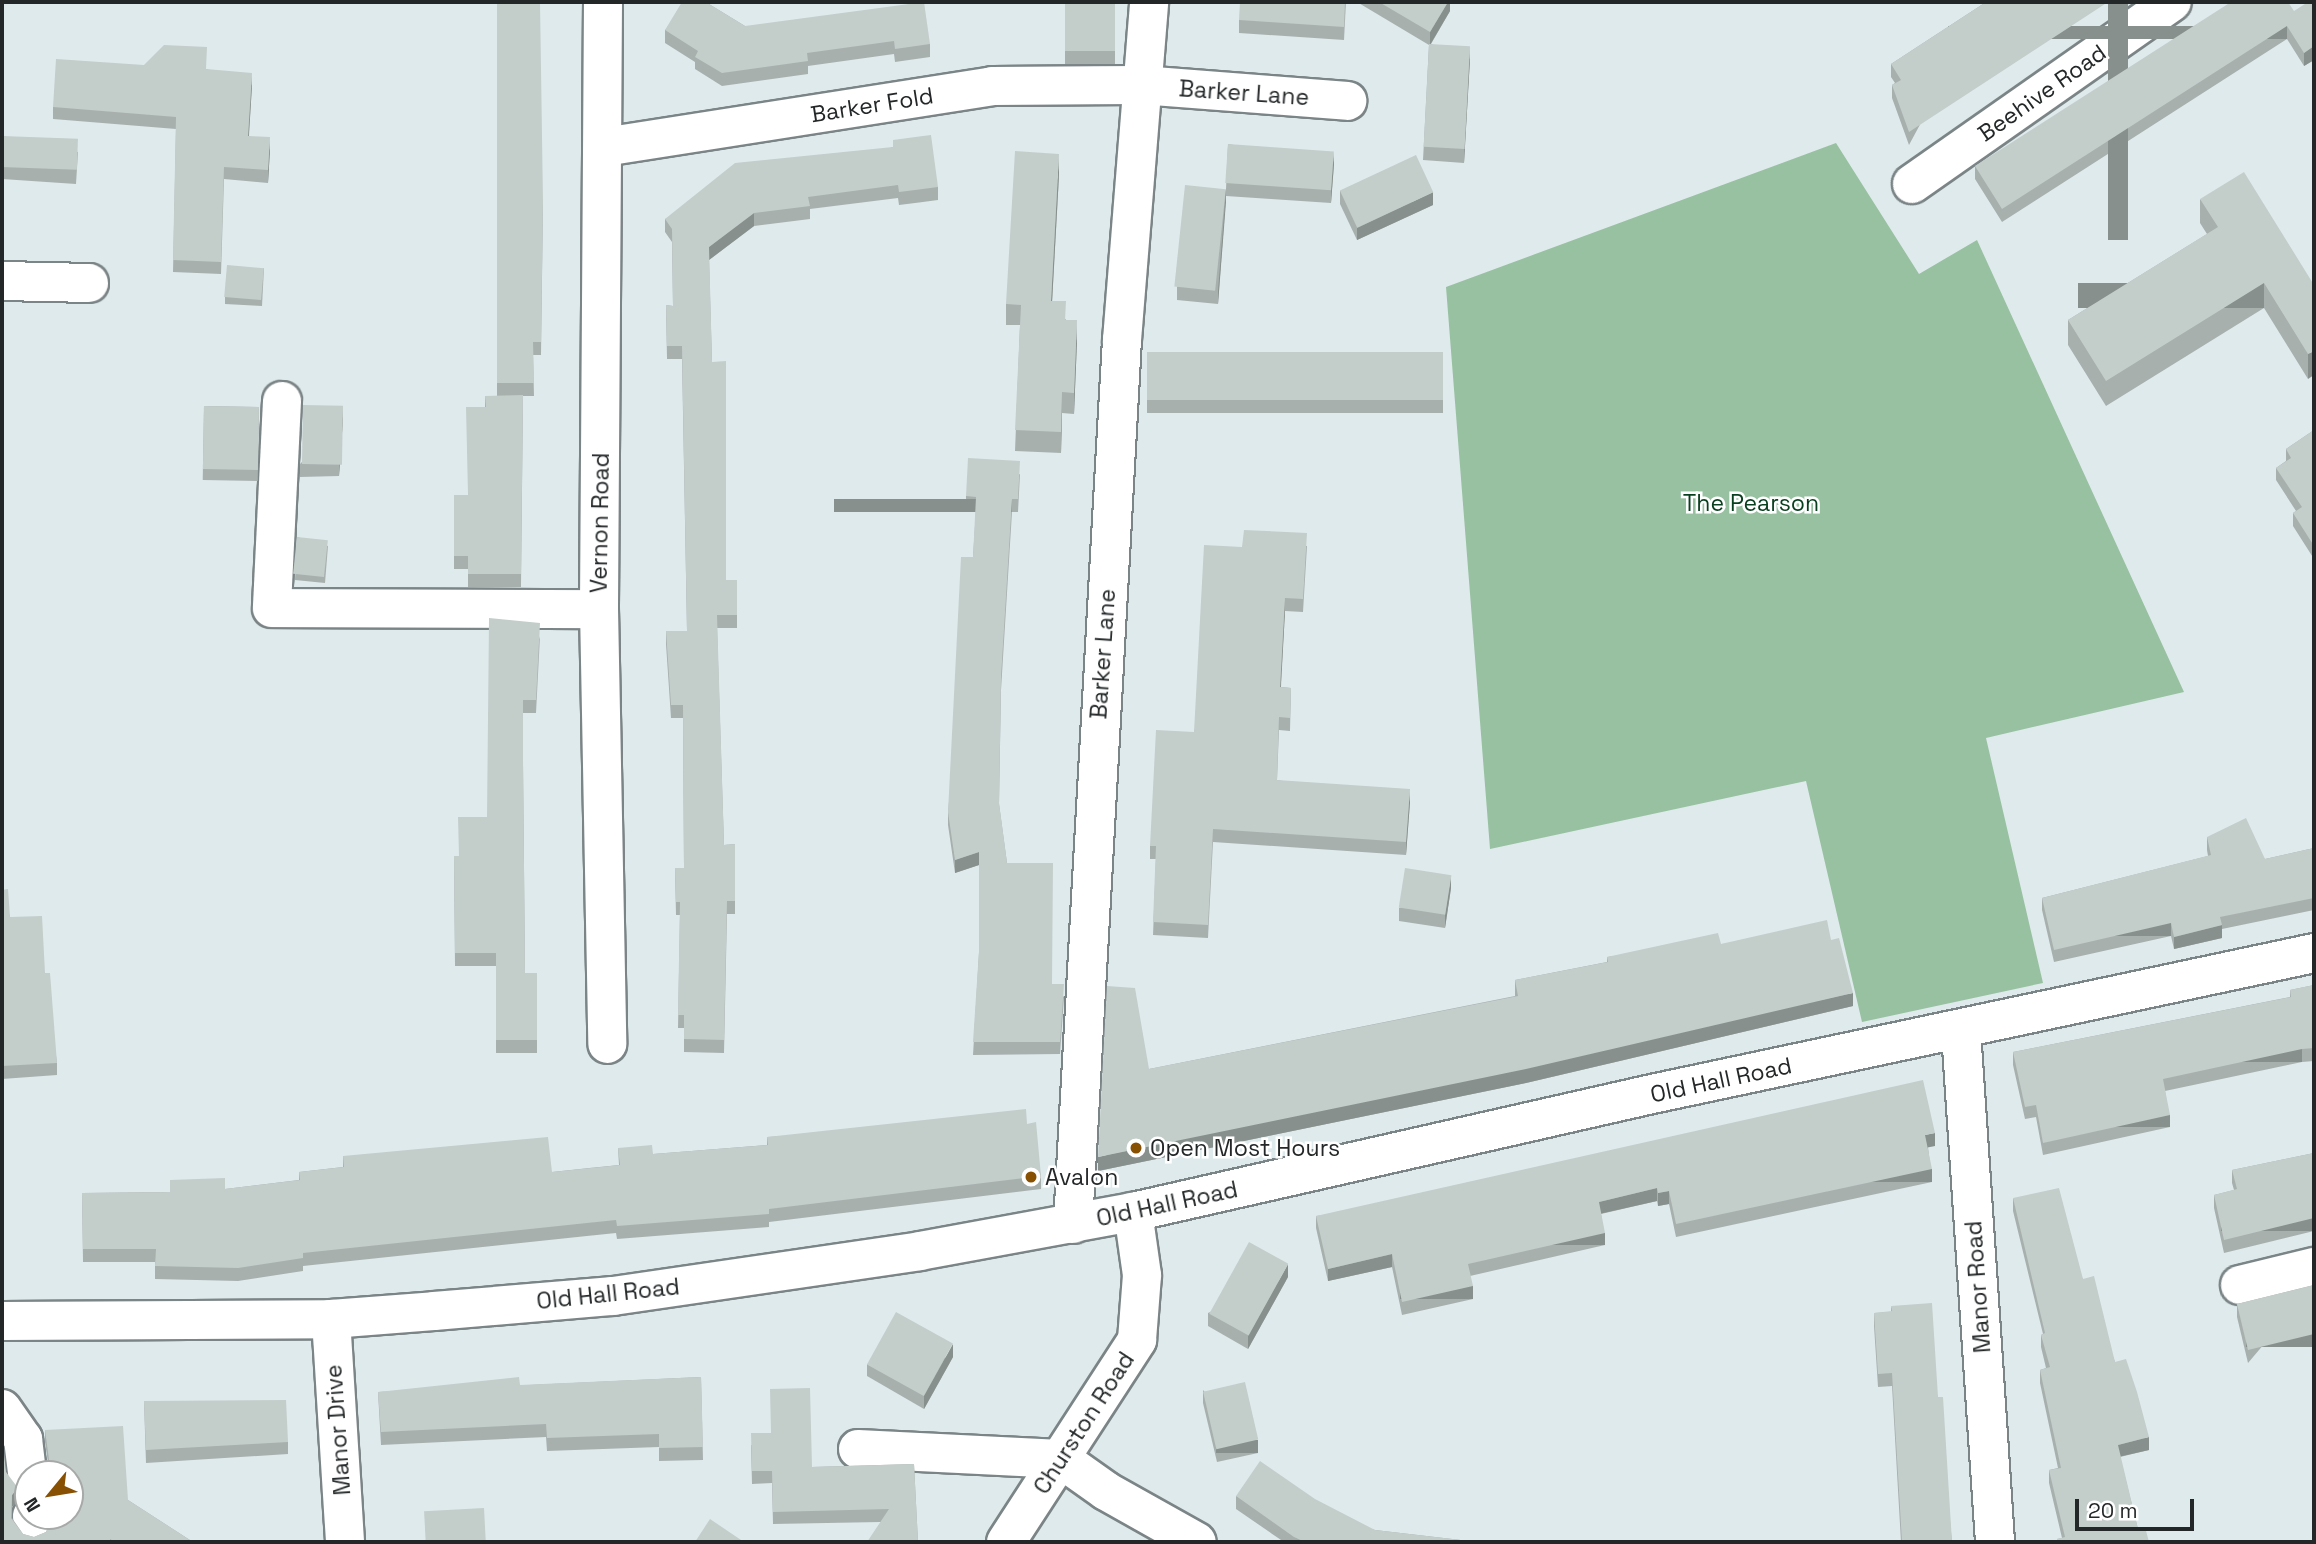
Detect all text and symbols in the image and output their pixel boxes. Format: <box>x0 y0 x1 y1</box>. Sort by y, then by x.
street label: Beehive Road <box>1973 39 2111 147</box>
street label: Barker Lane <box>1178 75 1310 111</box>
street label: Barker Fold <box>809 82 935 128</box>
street label: Vernon Road <box>585 453 615 593</box>
park label: The Pearson <box>1683 489 1819 517</box>
street label: Barker Lane <box>1085 588 1121 720</box>
street label: Old Hall Road <box>1648 1052 1794 1108</box>
place label: Open Most Hours <box>1150 1134 1340 1162</box>
marker: Open Most Hours <box>1128 1140 1144 1156</box>
place label: Avalon <box>1045 1163 1118 1191</box>
marker: Avalon <box>1023 1169 1039 1185</box>
street label: Old Hall Road <box>1094 1176 1240 1232</box>
street label: Manor Road <box>1960 1220 1996 1354</box>
street label: Old Hall Road <box>535 1273 681 1315</box>
street label: Churston Road <box>1028 1347 1140 1499</box>
street label: Manor Drive <box>320 1364 356 1496</box>
north arrow <box>14 1460 84 1530</box>
scale bar <box>2078 1484 2197 1528</box>
text: N <box>18 1493 46 1517</box>
text: 20 m <box>2088 1497 2138 1524</box>

